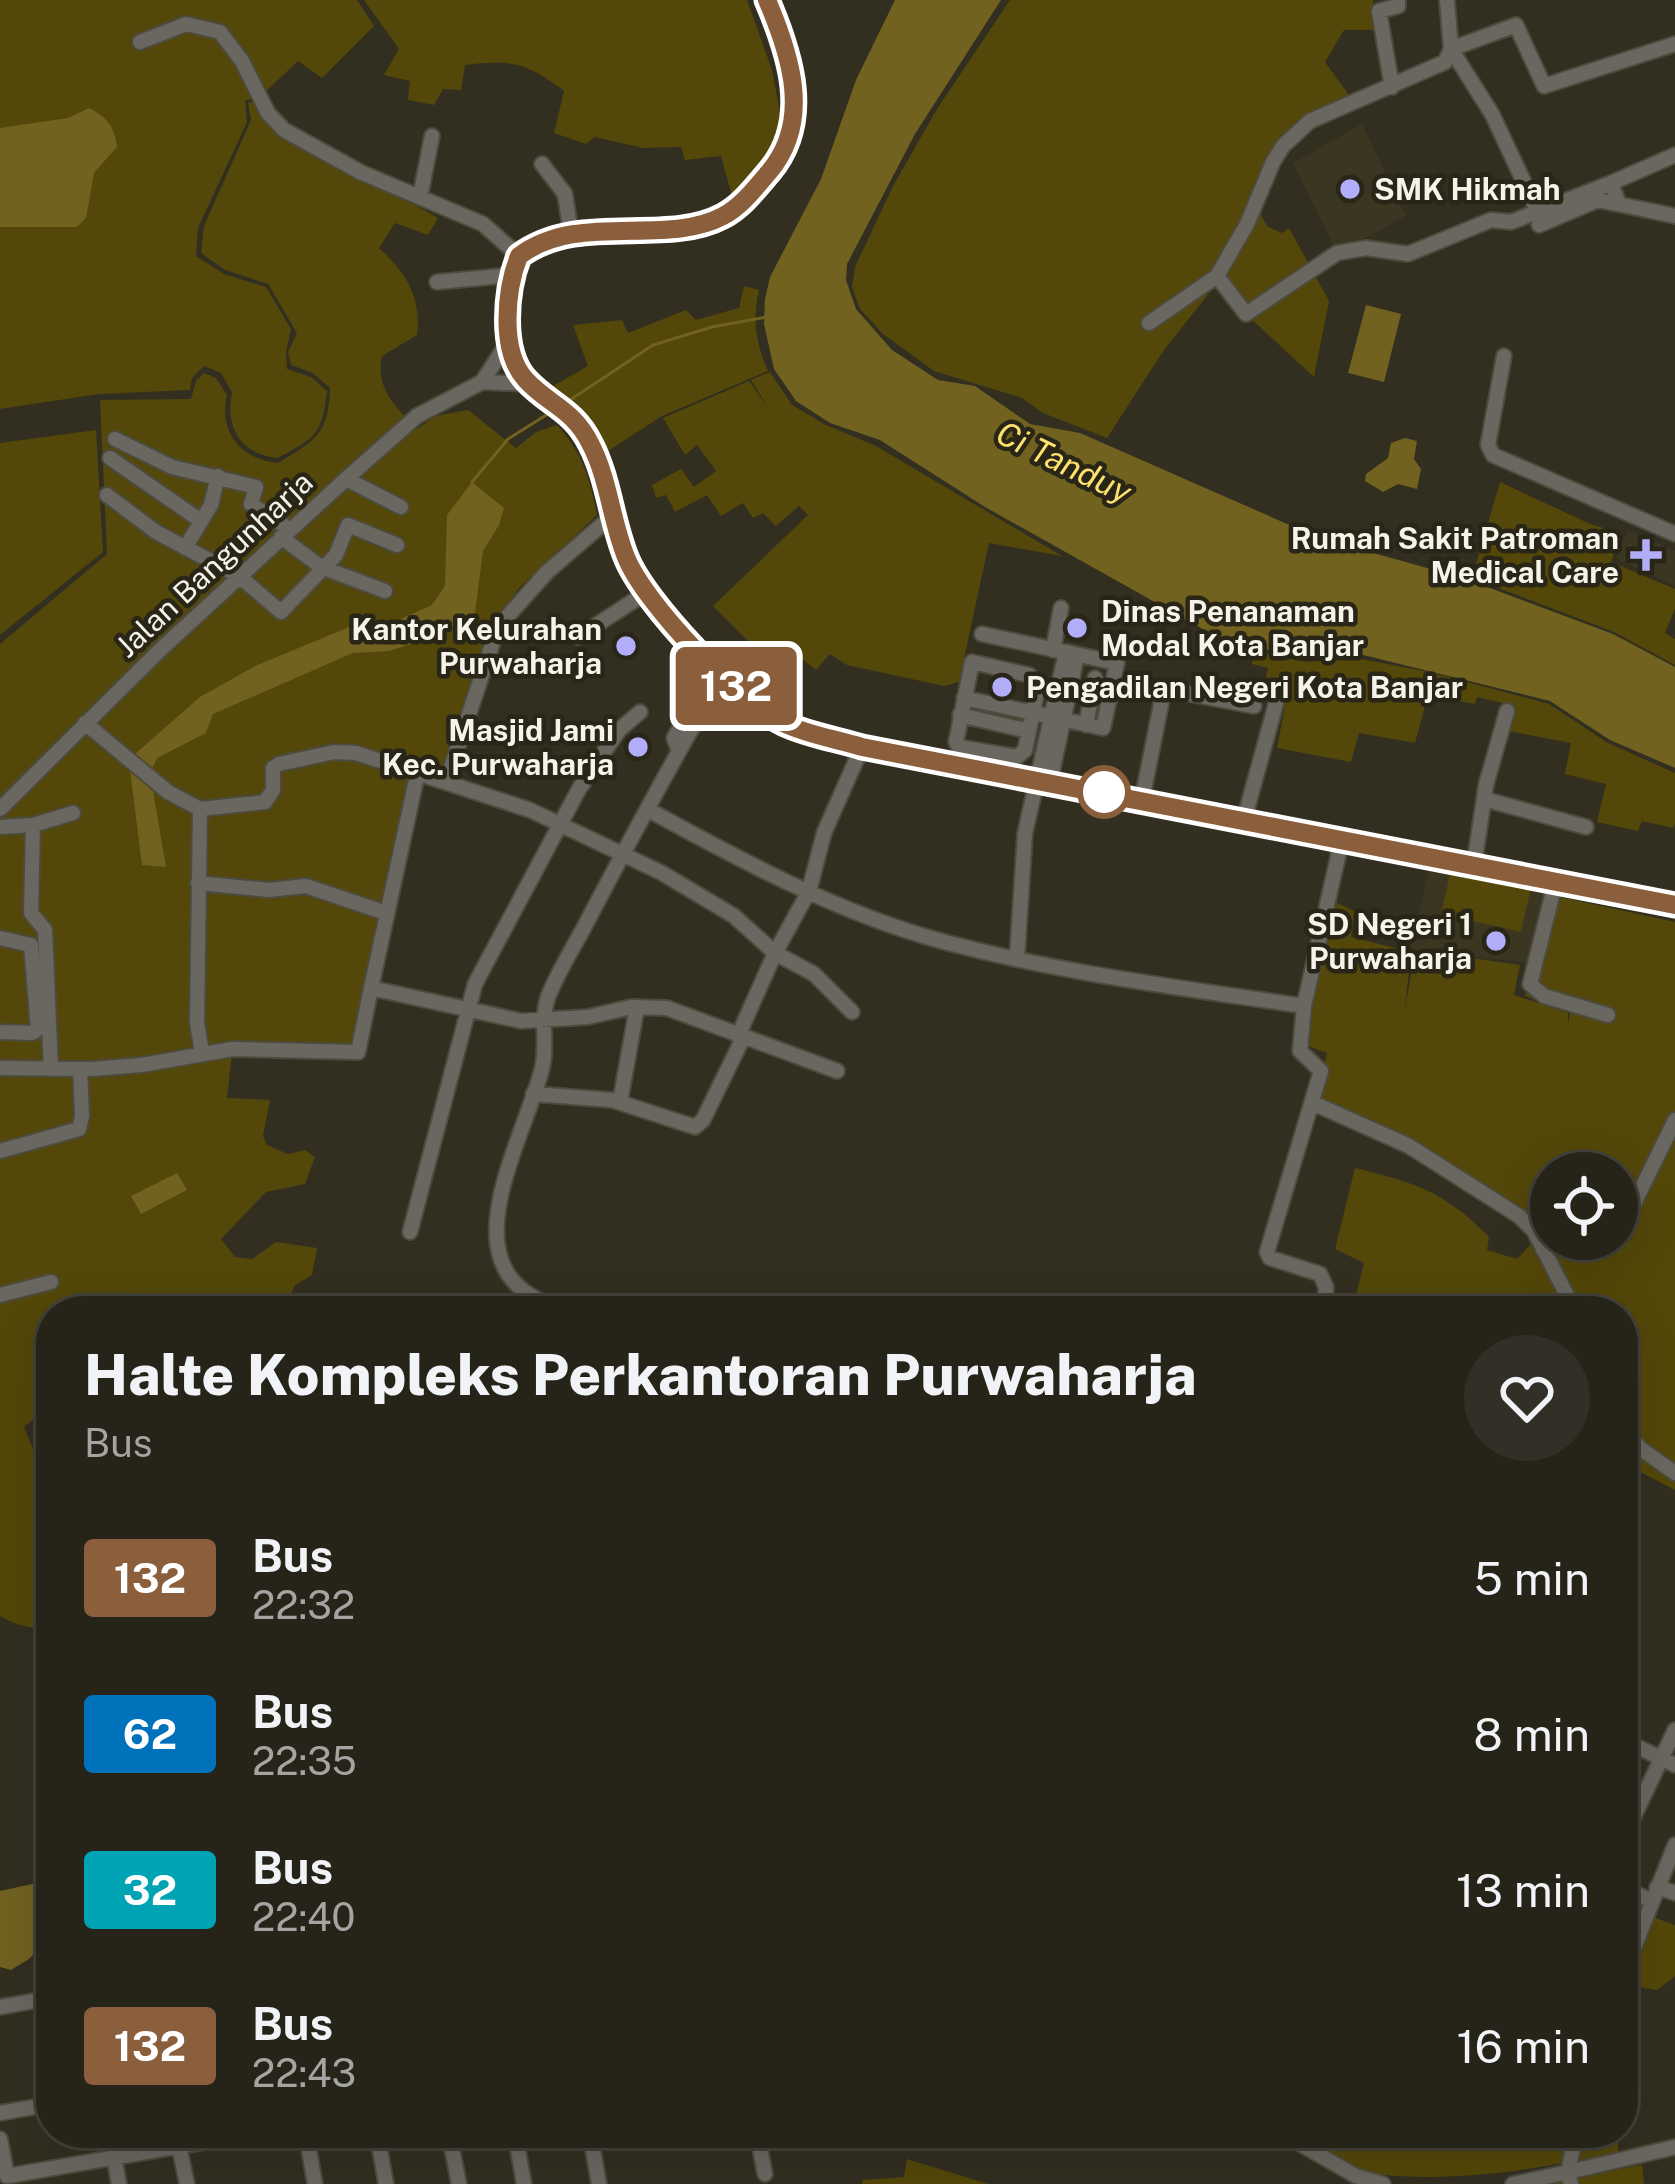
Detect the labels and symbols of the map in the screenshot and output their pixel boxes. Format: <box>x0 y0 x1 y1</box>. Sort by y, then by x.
place label: SMK Hikmah <box>1374 171 1561 207</box>
marker: SMK Hikmah <box>1337 176 1363 202</box>
water label: Ci Tanduy <box>990 413 1139 511</box>
street label: Jalan Bangunharja <box>108 464 320 664</box>
place label: Rumah Sakit Patroman Medical Care <box>1291 520 1619 590</box>
marker: Rumah Sakit Patroman Medical Care <box>1630 539 1662 571</box>
place label: Dinas Penanaman Modal Kota Banjar <box>1101 593 1364 663</box>
place label: Kantor Kelurahan Purwaharja <box>351 611 602 681</box>
marker: Dinas Penanaman Modal Kota Banjar <box>1064 615 1090 641</box>
marker: Kantor Kelurahan Purwaharja <box>613 633 639 659</box>
line badge: 132 <box>667 647 805 725</box>
place label: Pengadilan Negeri Kota Banjar <box>1026 669 1463 705</box>
marker: Pengadilan Negeri Kota Banjar <box>989 674 1015 700</box>
place label: Masjid Jami Kec. Purwaharja <box>382 712 614 782</box>
marker: Masjid Jami Kec. Purwaharja <box>625 734 651 760</box>
unlabelled marker <box>1079 767 1129 817</box>
place label: SD Negeri 1 Purwaharja <box>1307 906 1472 976</box>
marker: SD Negeri 1 Purwaharja <box>1483 928 1509 954</box>

